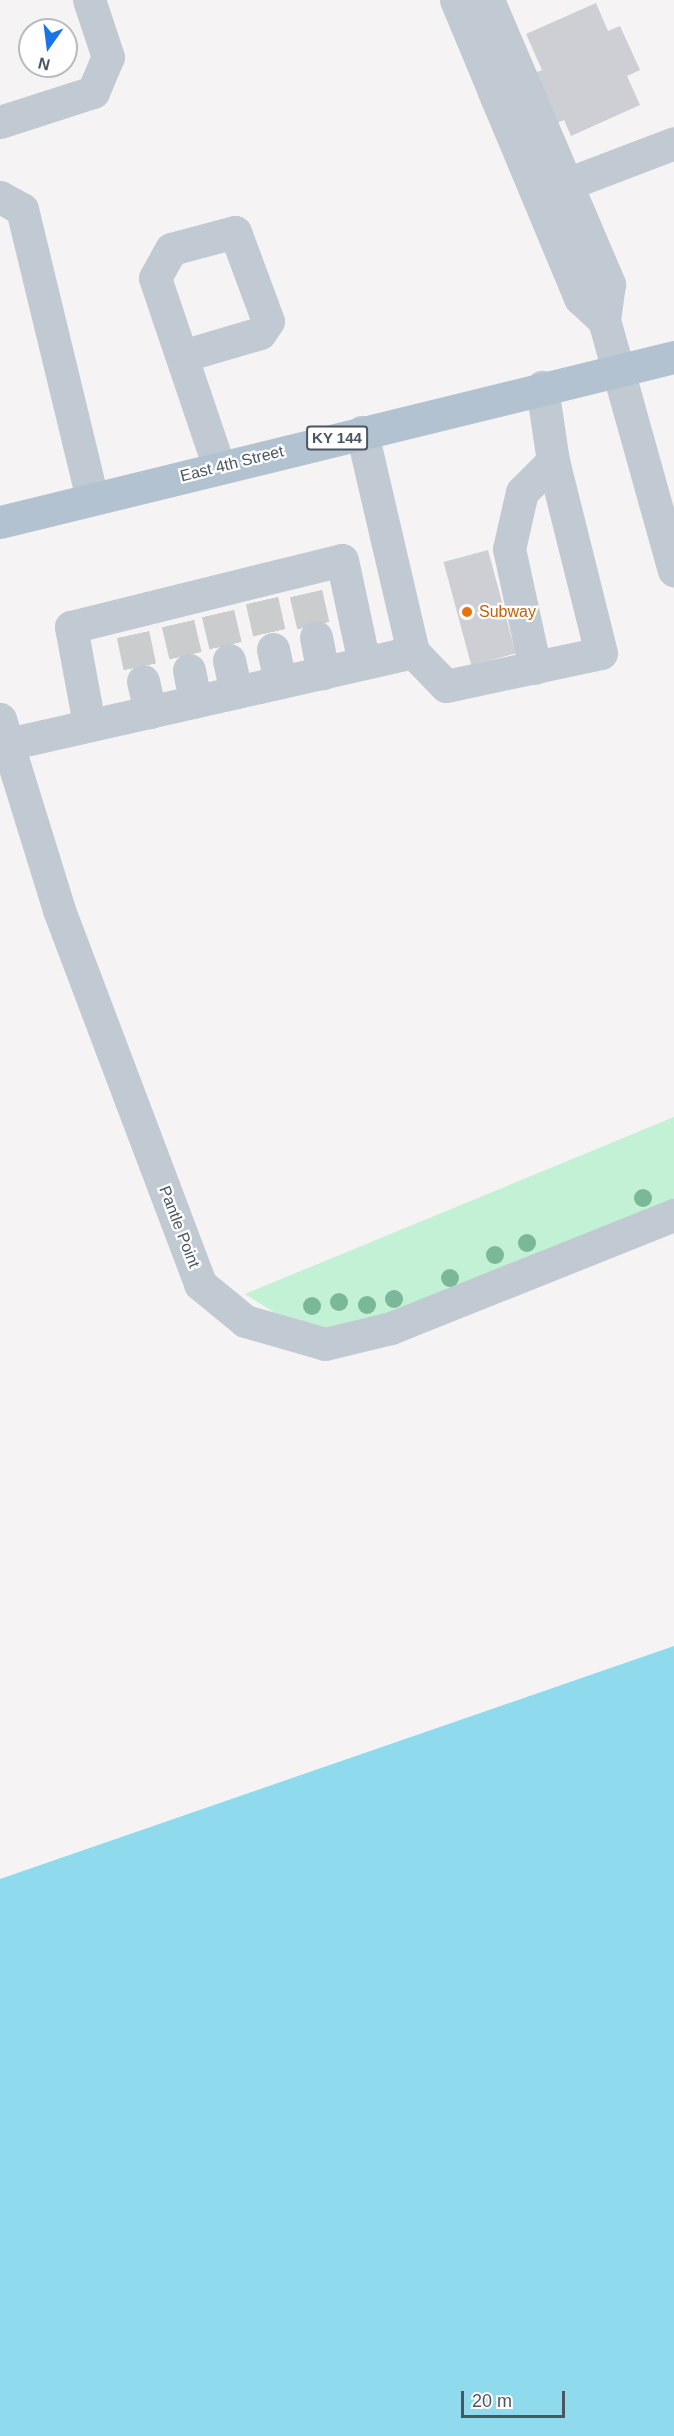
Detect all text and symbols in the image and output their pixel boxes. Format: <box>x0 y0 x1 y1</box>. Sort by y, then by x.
north arrow <box>18 18 78 78</box>
text: N <box>36 54 52 74</box>
road number: KY 144 <box>306 426 368 450</box>
street label: East 4th Street <box>178 442 286 486</box>
place label: Subway <box>479 602 536 622</box>
marker: Subway <box>460 605 474 619</box>
street label: Pantle Point <box>155 1183 203 1271</box>
scale bar <box>464 2379 568 2417</box>
text: 20 m <box>472 2391 512 2411</box>

